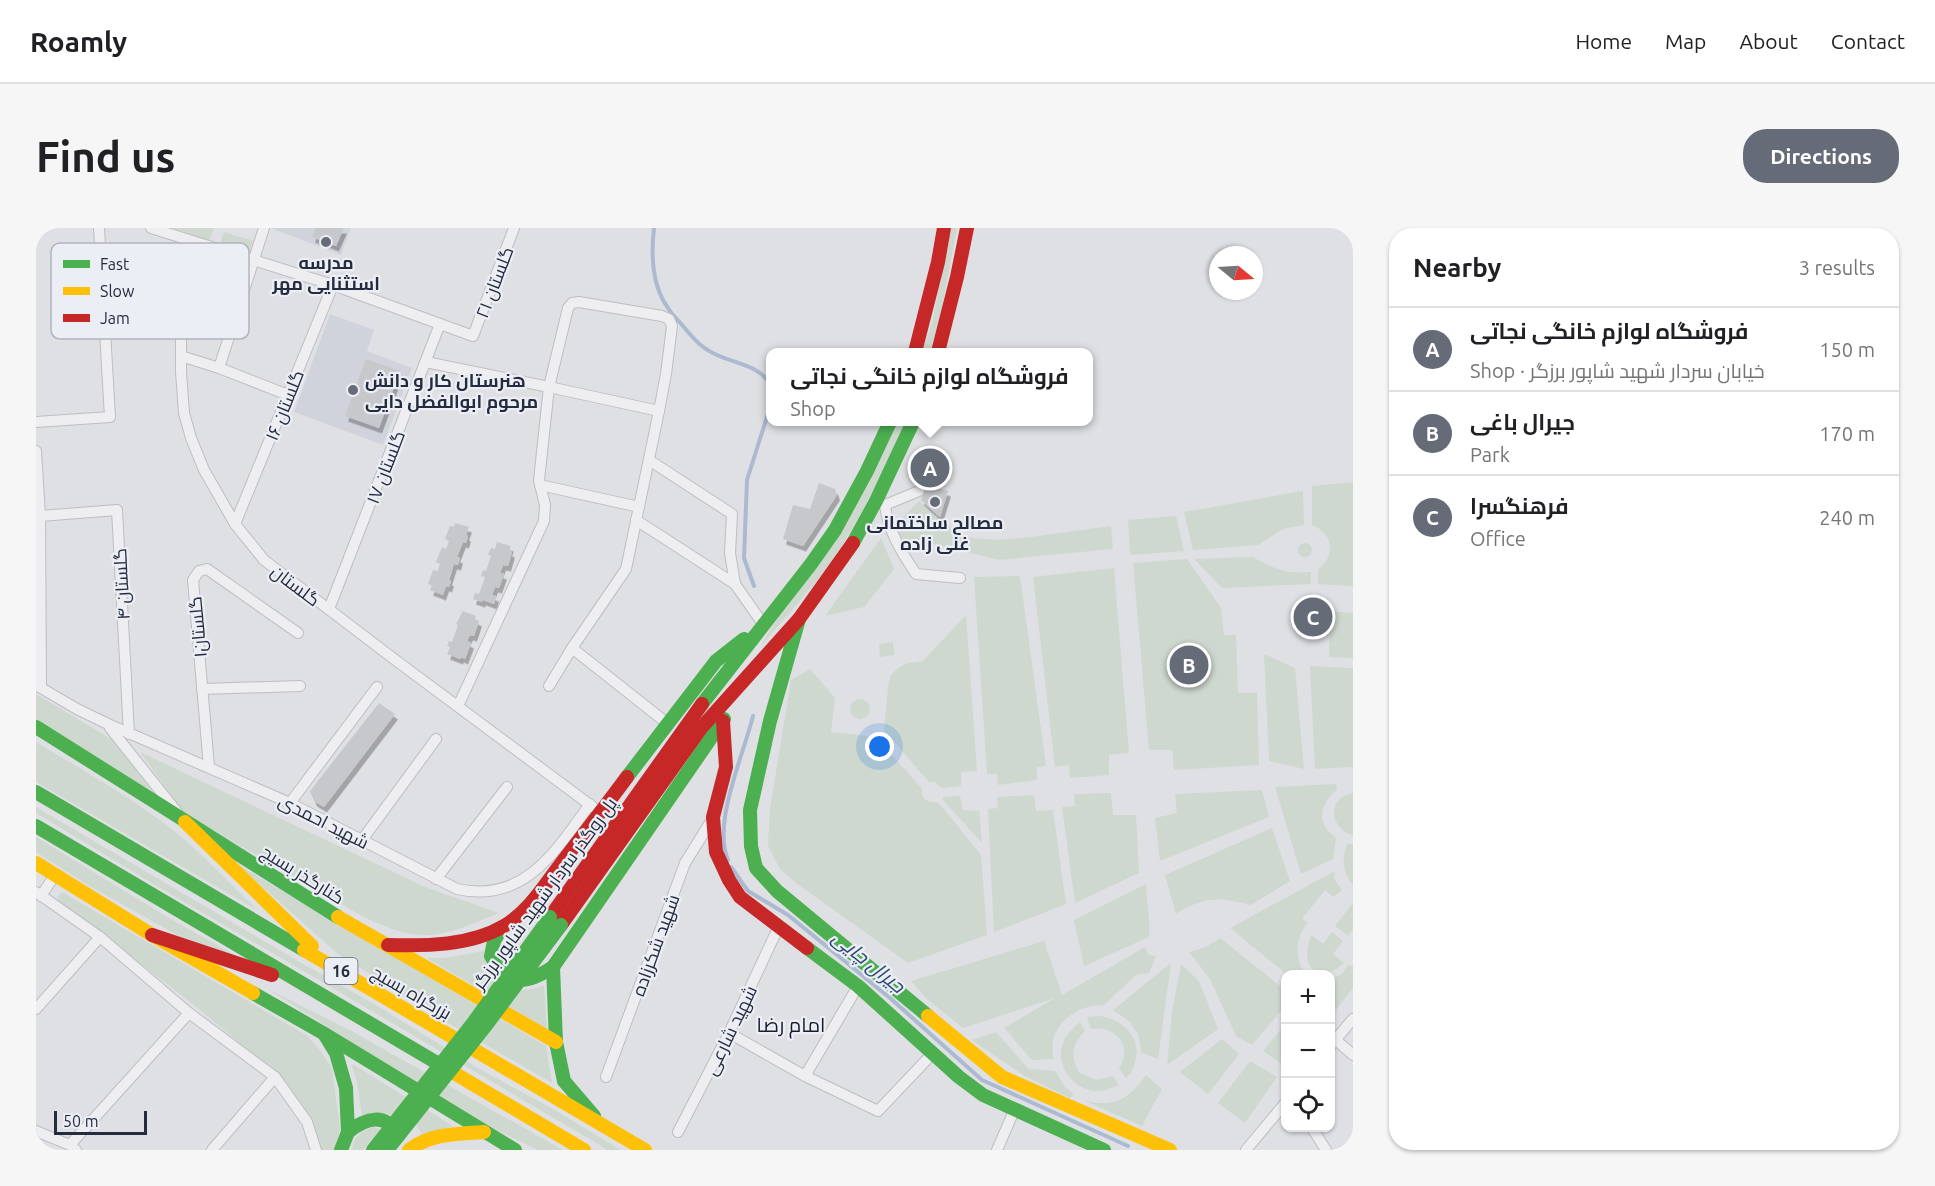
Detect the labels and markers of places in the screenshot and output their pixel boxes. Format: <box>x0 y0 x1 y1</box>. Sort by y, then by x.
marker: مدرسه استثنایی مهر <box>319 235 333 249</box>
place label: مدرسه استثنایی مهر <box>271 252 380 295</box>
place label: هنرستان کار و دانش مرحوم ابوالفضل دایی <box>365 370 538 414</box>
marker: هنرستان کار و دانش مرحوم ابوالفضل دایی <box>346 383 360 397</box>
pin: A <box>910 446 950 490</box>
marker: مصالح ساختمانی غنی زاده <box>928 495 942 509</box>
place label: مصالح ساختمانی غنی زاده <box>867 512 1004 555</box>
pin: C <box>1294 594 1332 640</box>
pin: B <box>1170 642 1208 688</box>

